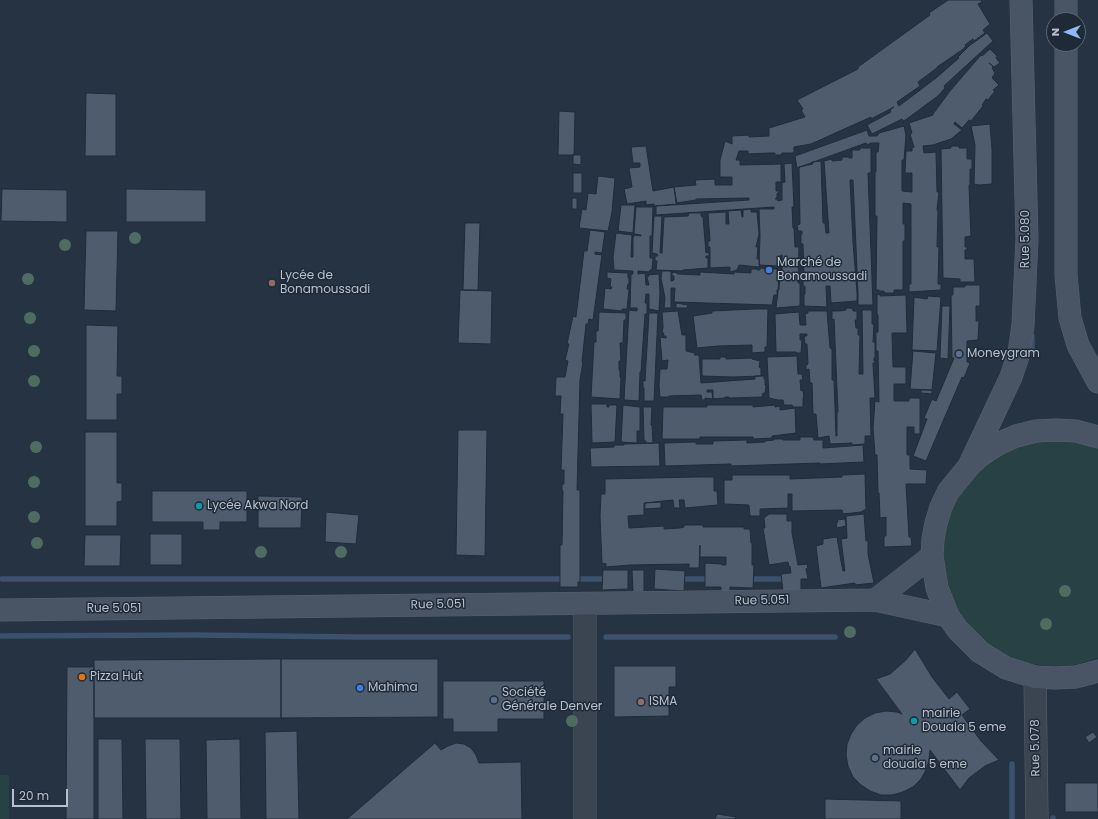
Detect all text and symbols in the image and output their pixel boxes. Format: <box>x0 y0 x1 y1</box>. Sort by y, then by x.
north arrow <box>1046 12 1086 52</box>
text: N <box>1047 28 1063 36</box>
street label: Rue 5.080 <box>1019 210 1033 268</box>
place label: Marché de Bonamoussadi <box>777 256 867 284</box>
marker: Marché de Bonamoussadi <box>764 265 774 275</box>
place label: Lycée de Bonamoussadi <box>280 269 370 297</box>
marker: Lycée de Bonamoussadi <box>267 278 277 288</box>
place label: Moneygram <box>967 347 1040 361</box>
marker: Moneygram <box>954 349 964 359</box>
place label: Lycée Akwa Nord <box>207 499 308 513</box>
marker: Lycée Akwa Nord <box>194 501 204 511</box>
street label: Rue 5.051 <box>735 593 789 609</box>
street label: Rue 5.051 <box>411 597 465 613</box>
street label: Rue 5.051 <box>87 602 141 616</box>
place label: Pizza Hut <box>90 670 142 684</box>
marker: Pizza Hut <box>77 672 87 682</box>
place label: Mahima <box>368 681 418 695</box>
marker: Mahima <box>355 683 365 693</box>
place label: Société Générale Denver <box>502 686 602 714</box>
marker: Société Générale Denver <box>489 695 499 705</box>
place label: ISMA <box>649 695 677 709</box>
marker: ISMA <box>636 697 646 707</box>
place label: mairie Douala 5 eme <box>922 707 1006 735</box>
marker: mairie Douala 5 eme <box>909 716 919 726</box>
street label: Rue 5.078 <box>1028 719 1044 777</box>
place label: mairie douala 5 eme <box>883 744 967 772</box>
marker: mairie douala 5 eme <box>870 753 880 763</box>
scale bar <box>14 781 70 807</box>
text: 20 m <box>19 787 49 804</box>

